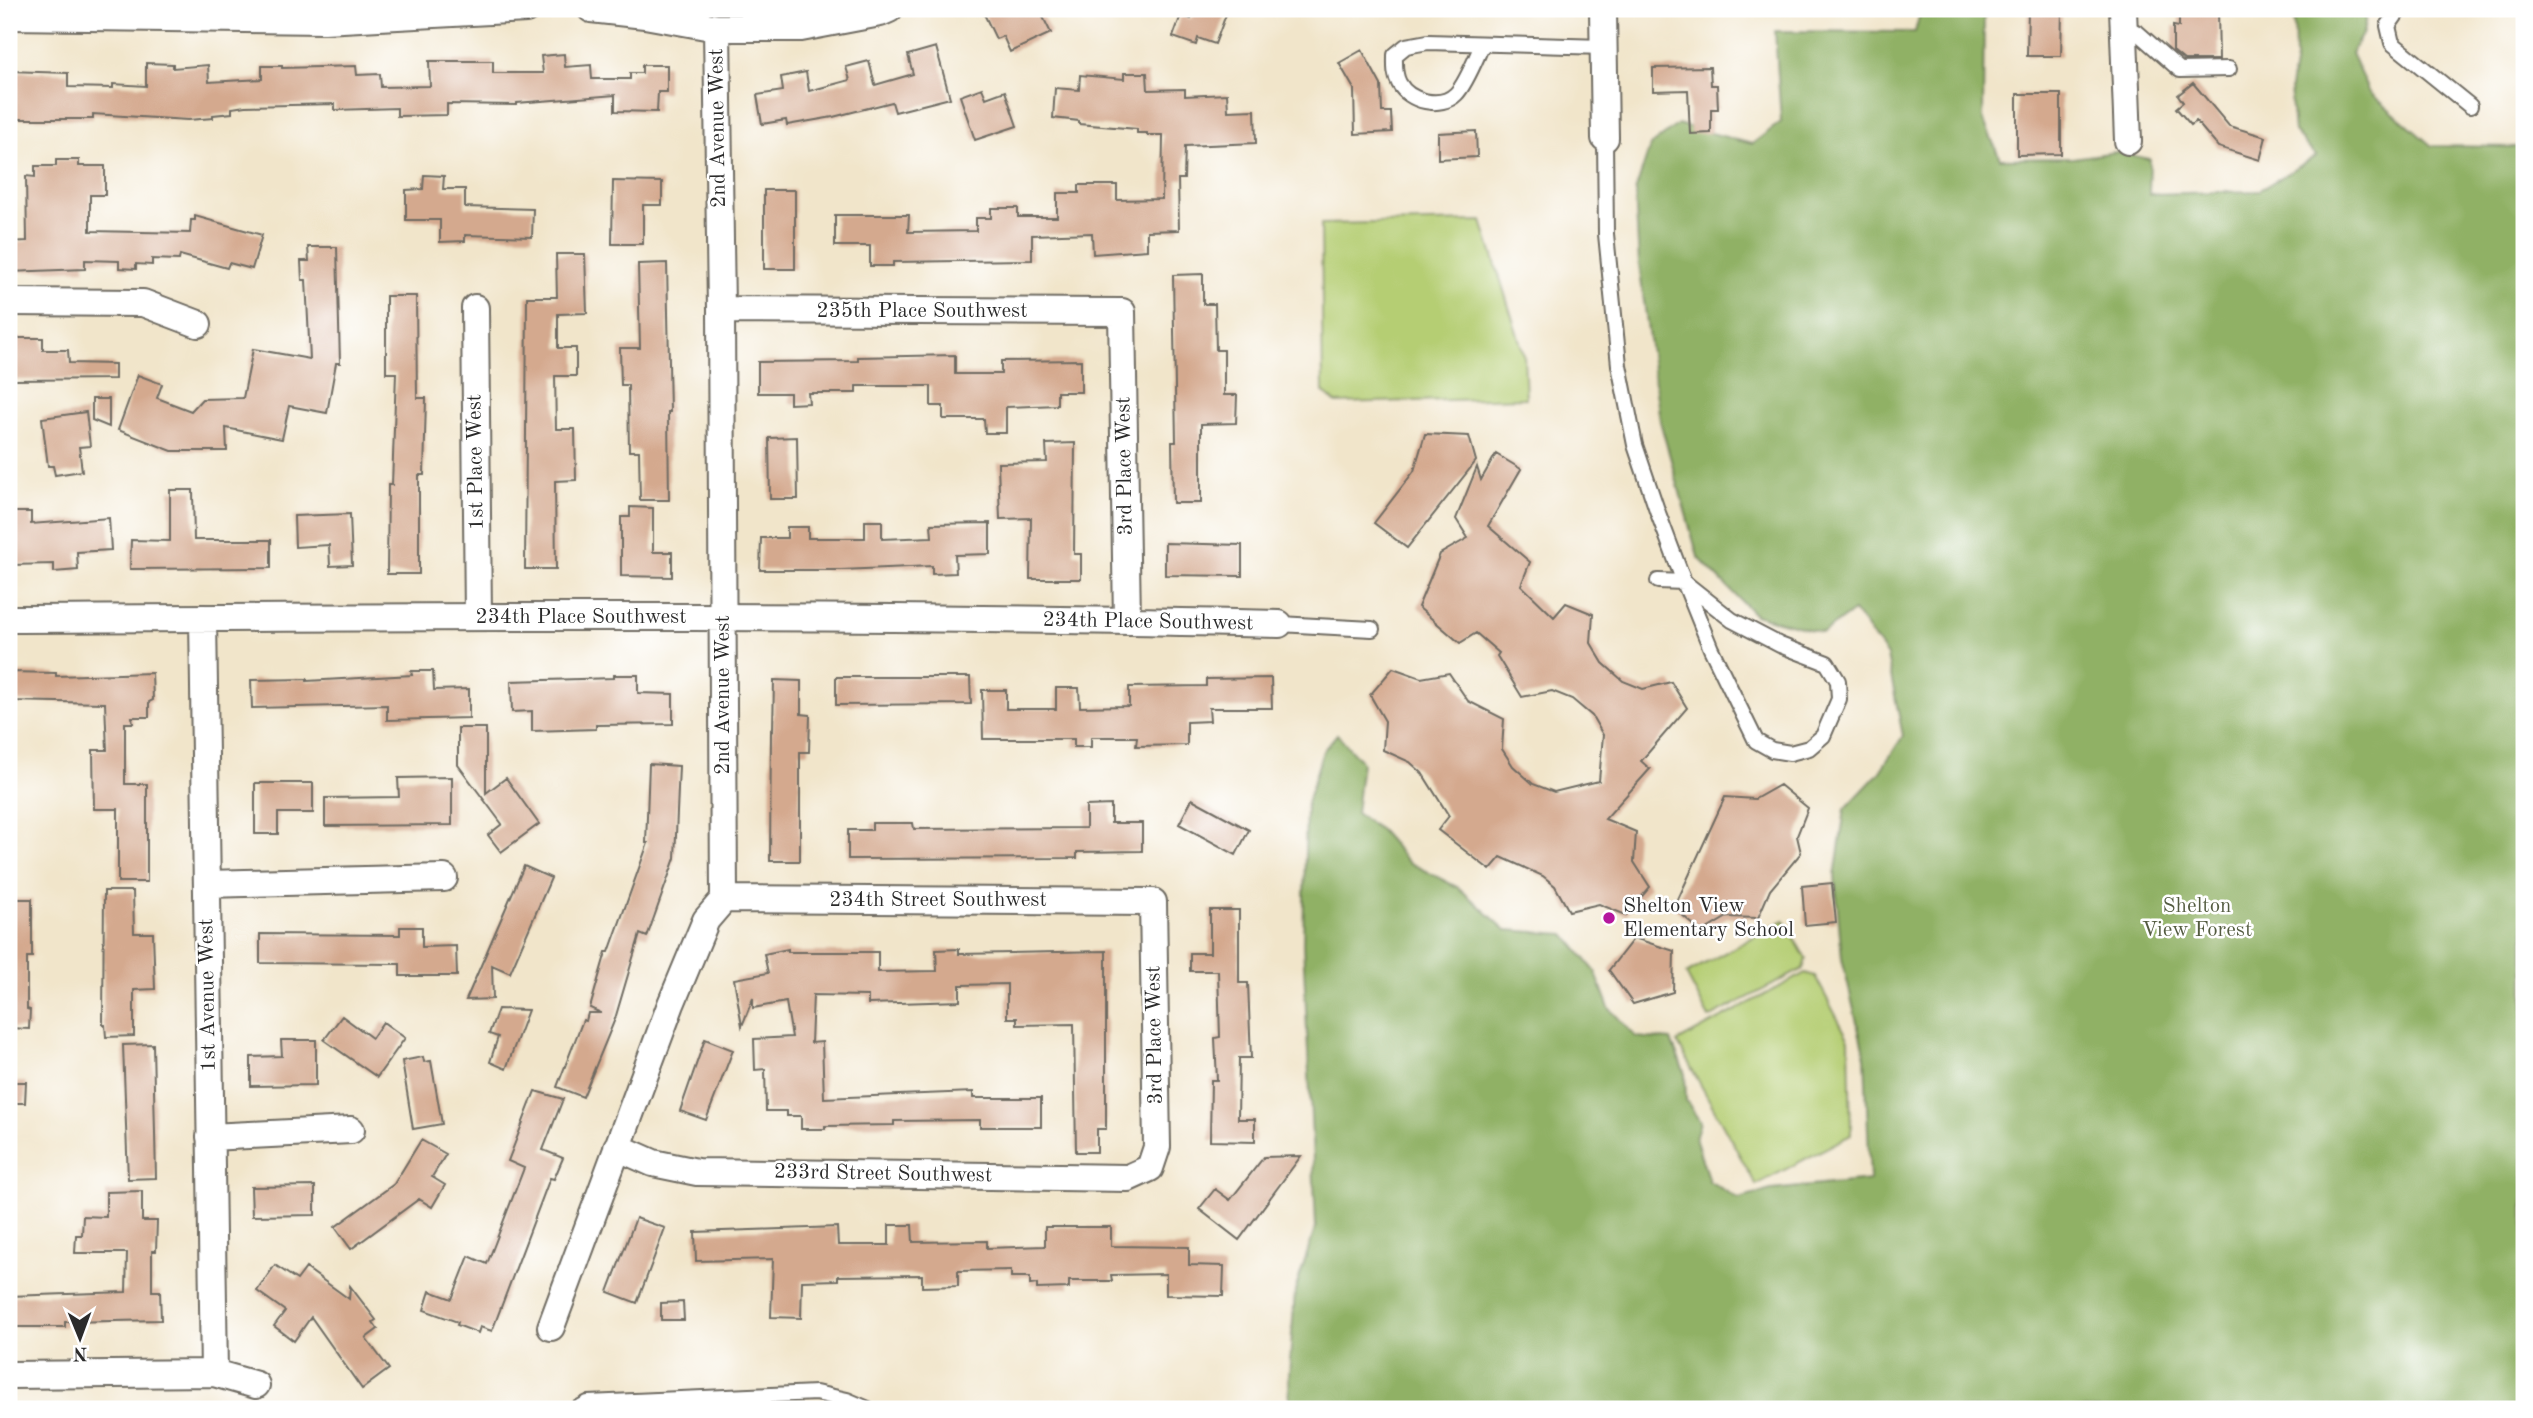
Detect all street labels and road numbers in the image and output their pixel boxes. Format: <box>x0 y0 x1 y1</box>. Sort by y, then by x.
street label: 2nd Avenue West <box>706 48 730 208</box>
street label: 235th Place Southwest <box>816 301 1028 322</box>
street label: 1st Place West <box>464 394 488 530</box>
street label: 3rd Place West <box>1113 396 1137 536</box>
street label: 234th Place Southwest <box>475 607 687 628</box>
street label: 234th Place Southwest <box>1042 610 1254 634</box>
street label: 2nd Avenue West <box>713 615 734 775</box>
street label: 234th Street Southwest <box>829 890 1047 911</box>
street label: 1st Avenue West <box>196 918 220 1072</box>
street label: 3rd Place West <box>1143 965 1167 1105</box>
street label: 233rd Street Southwest <box>774 1162 992 1186</box>

